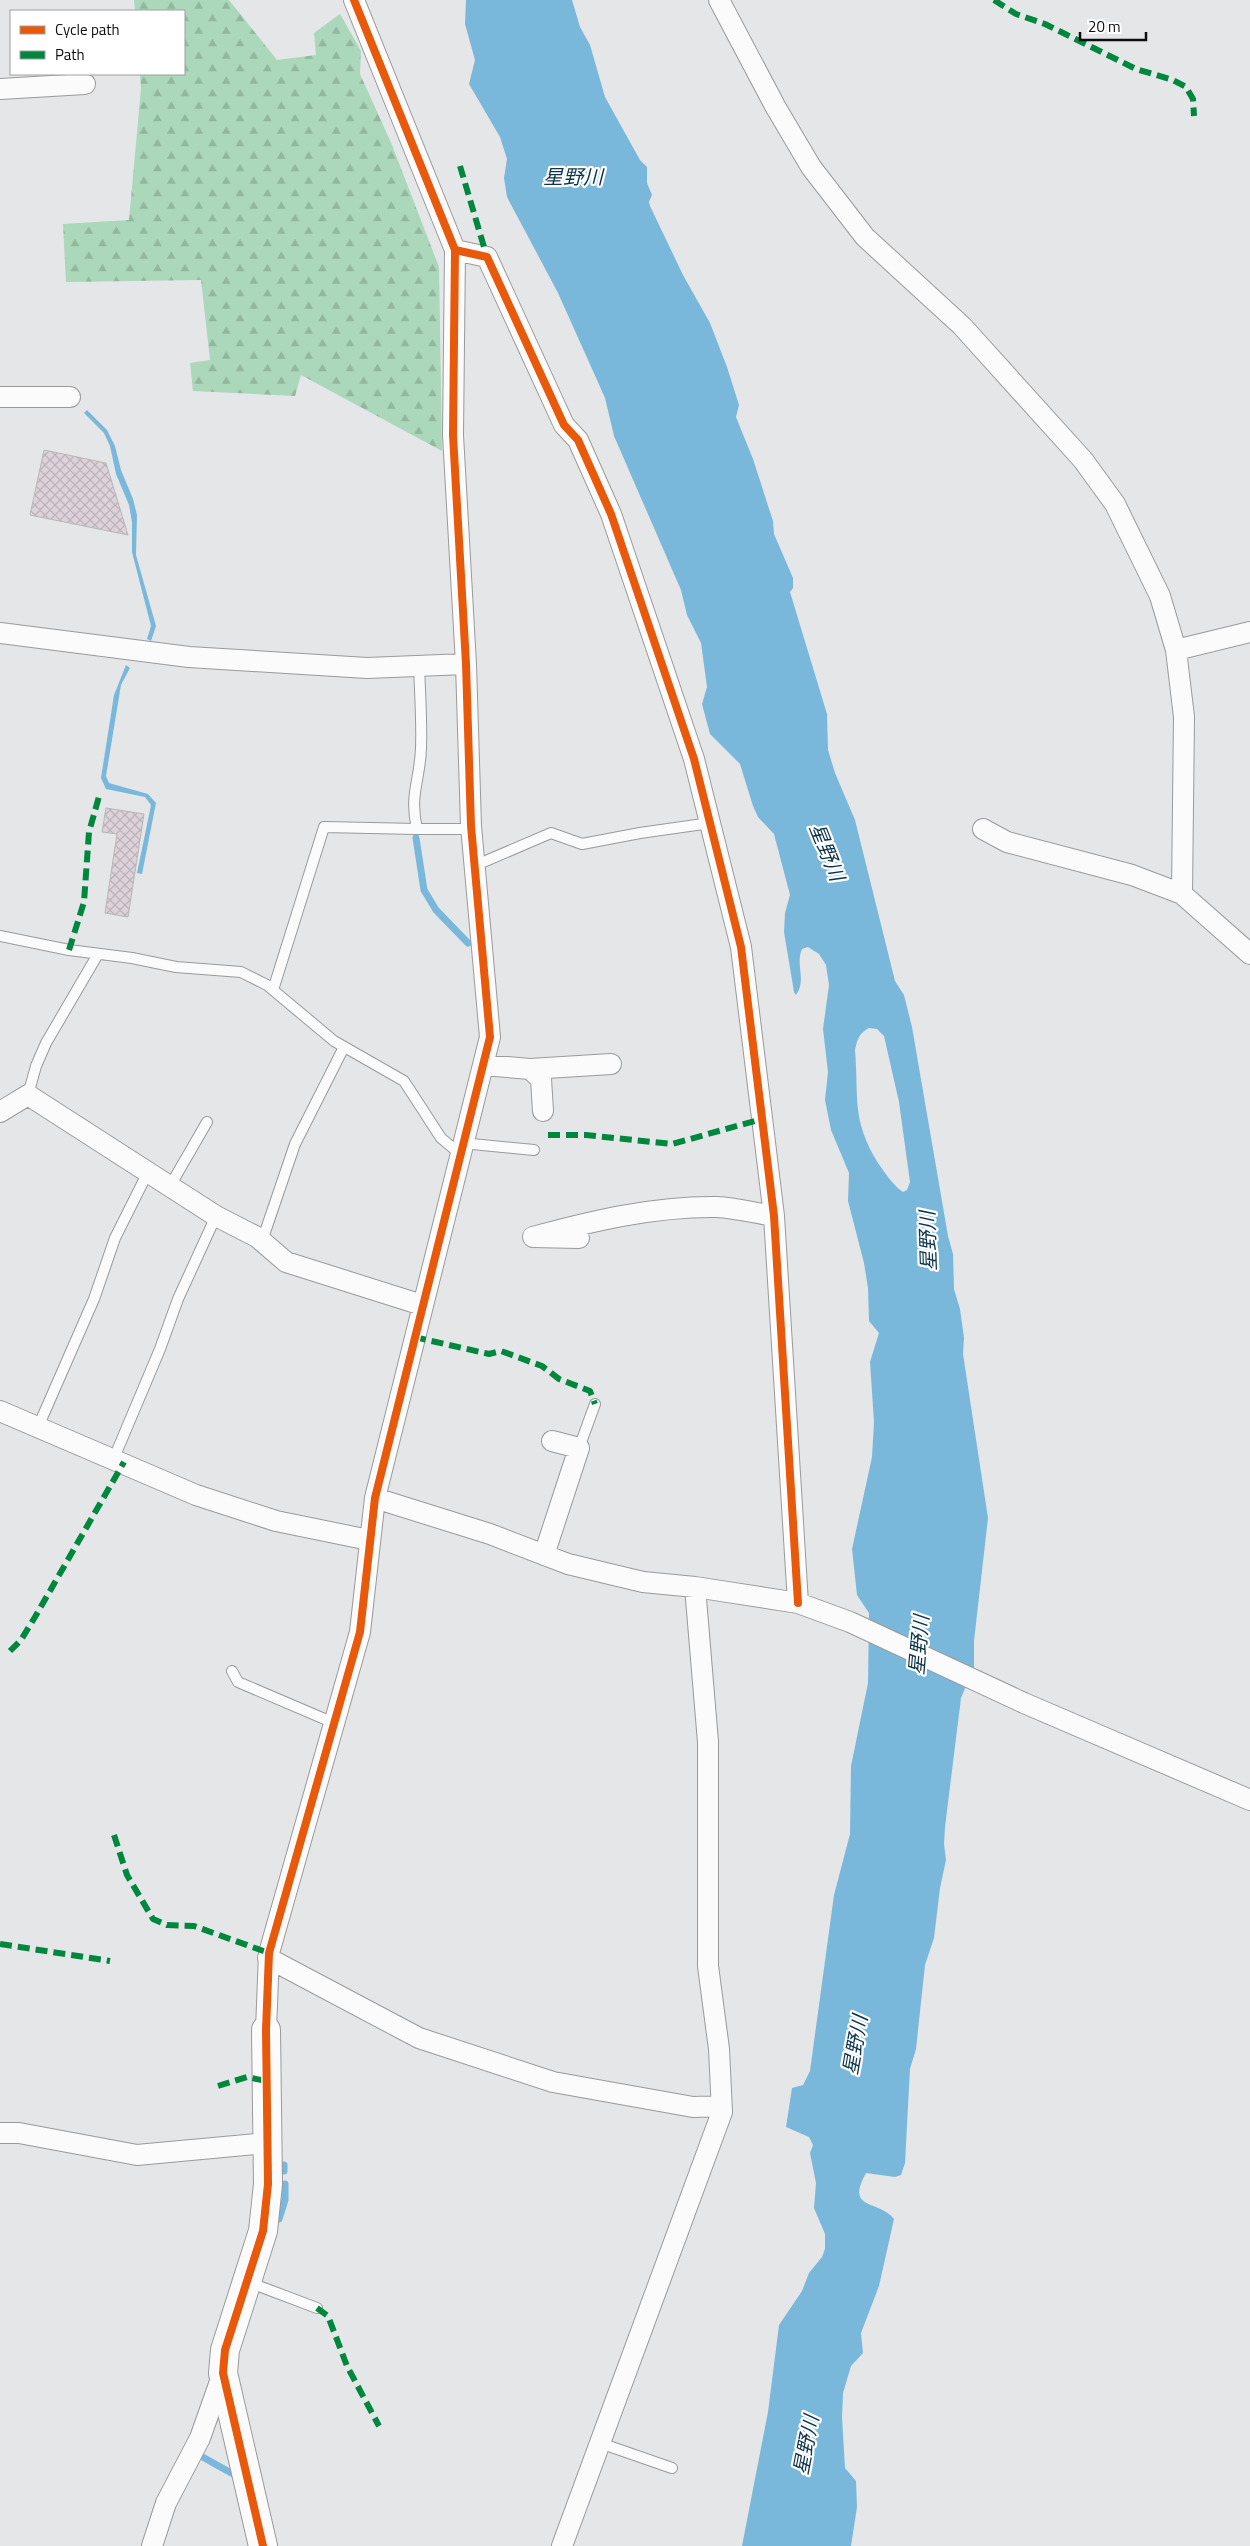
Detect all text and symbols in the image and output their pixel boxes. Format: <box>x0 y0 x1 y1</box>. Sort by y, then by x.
legend <box>10 10 185 75</box>
scale bar <box>1080 10 1146 42</box>
text: 20 m <box>1088 15 1121 38</box>
text: Cycle path <box>55 18 120 41</box>
text: Path <box>55 43 85 66</box>
water label: 星野川 <box>543 161 605 192</box>
water label: 星野川 <box>802 818 854 887</box>
water label: 星野川 <box>911 1208 944 1272</box>
water label: 星野川 <box>900 1612 937 1676</box>
water label: 星野川 <box>834 2011 875 2077</box>
water label: 星野川 <box>785 2411 827 2477</box>

